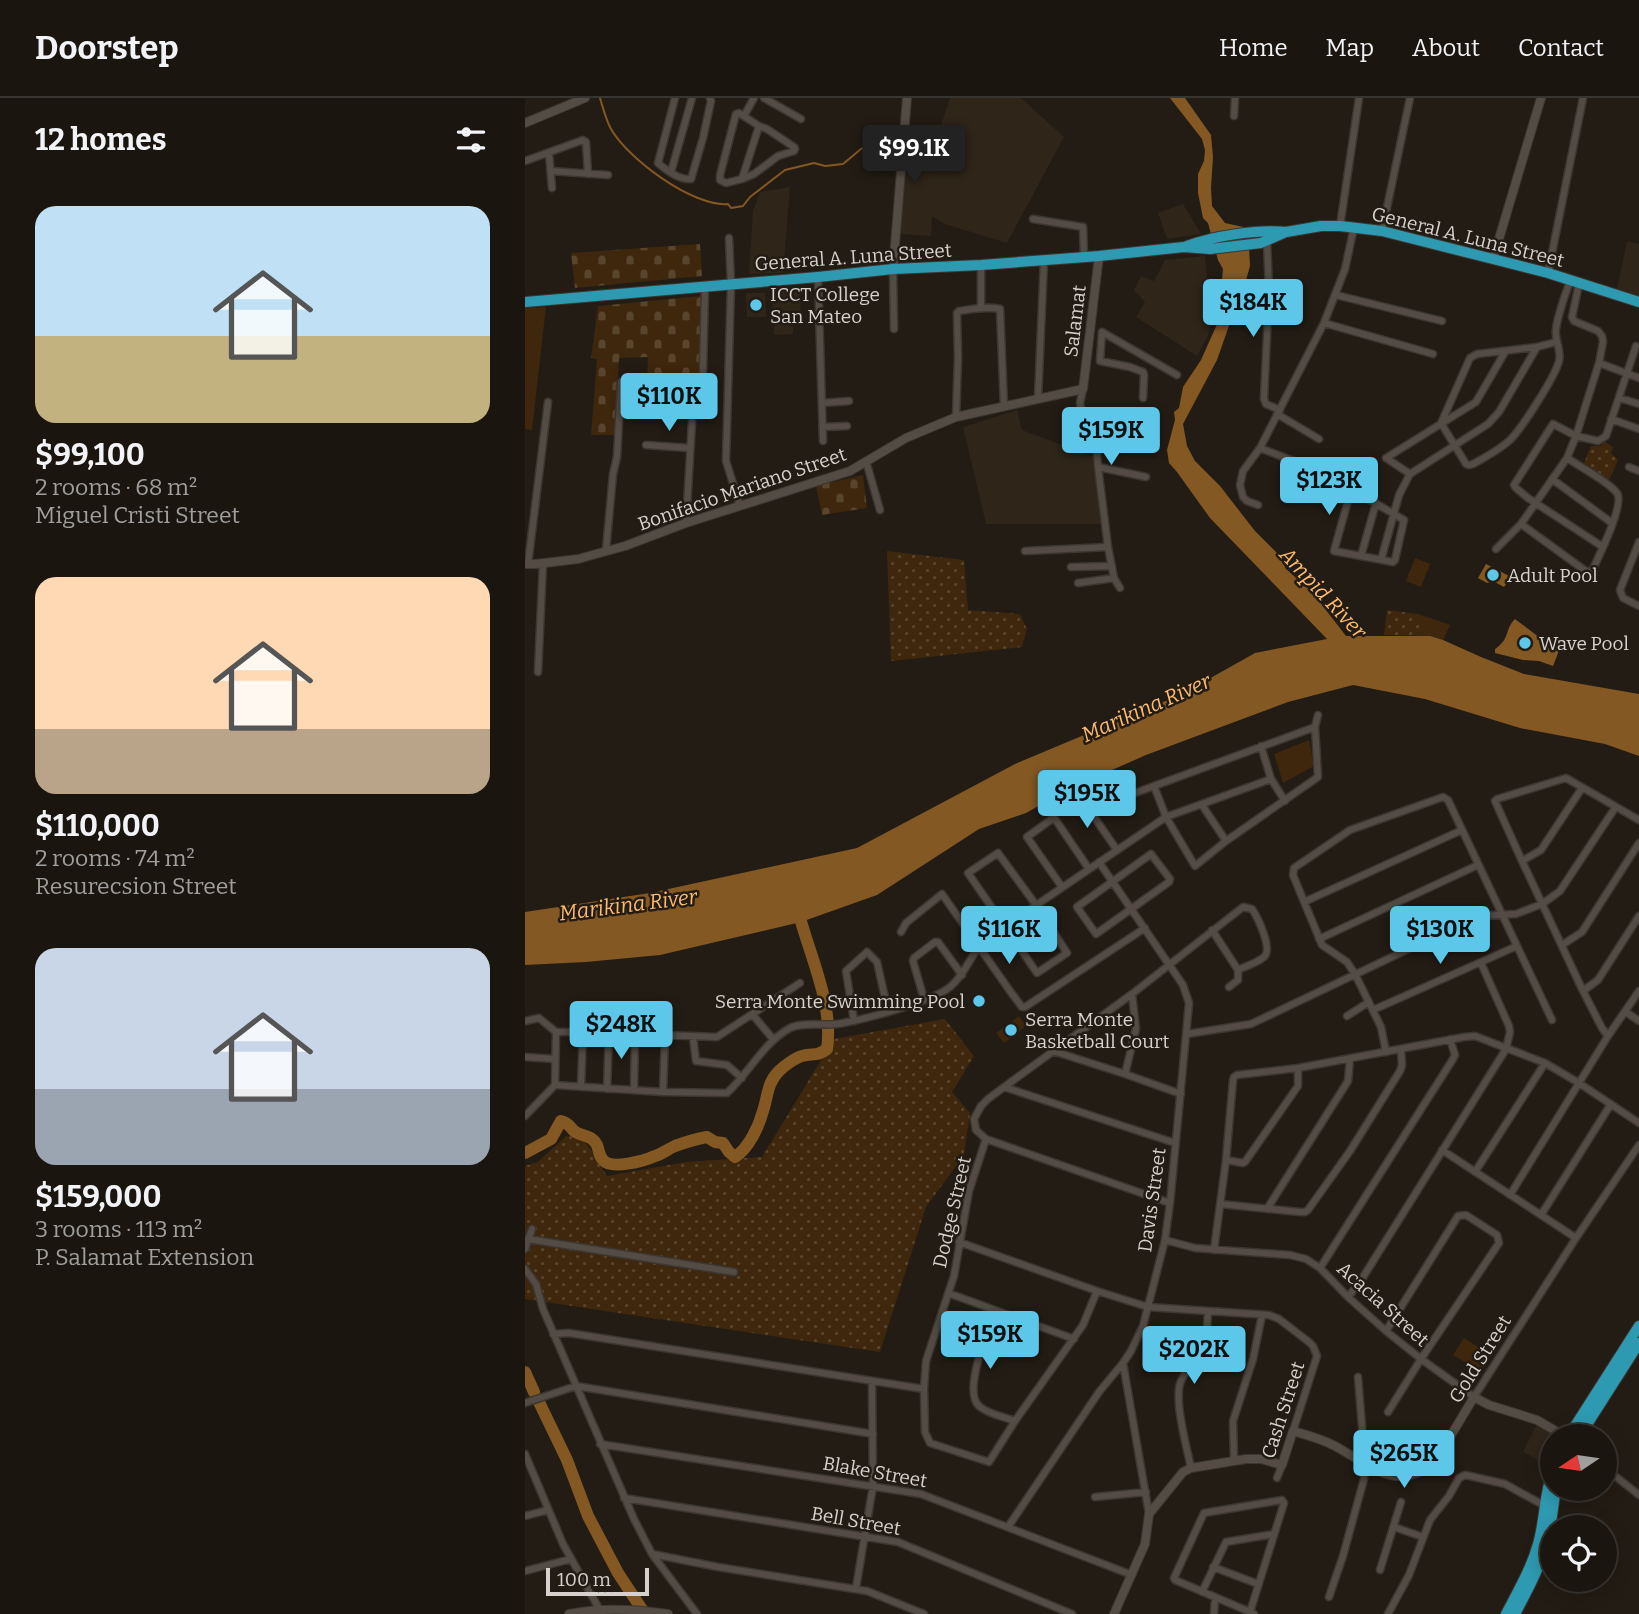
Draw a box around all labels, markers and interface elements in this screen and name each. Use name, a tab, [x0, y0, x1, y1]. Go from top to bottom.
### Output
text: Doorstep	[35, 28, 179, 68]
text: Home	[1219, 34, 1288, 62]
text: Map	[1326, 34, 1374, 62]
text: About	[1412, 34, 1480, 62]
text: Contact	[1518, 34, 1604, 62]
icon: filters	[452, 121, 490, 159]
text: 12 homes	[35, 122, 166, 158]
pin: $99.1K	[857, 126, 971, 185]
text: $99.1K	[878, 134, 950, 162]
street label: General A. Luna Street	[1369, 202, 1567, 272]
street label: General A. Luna Street	[754, 239, 952, 275]
icon: home	[200, 252, 326, 378]
pin: $184K	[1204, 280, 1302, 339]
place label: ICCT College San Mateo	[770, 283, 880, 328]
street label: Salamat	[1059, 284, 1091, 358]
text: $184K	[1219, 288, 1287, 316]
marker: ICCT College San Mateo	[748, 297, 764, 313]
pin: $110K	[620, 374, 718, 433]
text: $110K	[637, 382, 701, 410]
pin: $159K	[1062, 408, 1160, 467]
text: $159K	[1078, 416, 1144, 444]
text: $99,100	[35, 437, 145, 473]
street label: Bonifacio Mariano Street	[635, 442, 849, 535]
pin: $123K	[1280, 458, 1378, 517]
text: $123K	[1296, 466, 1362, 494]
text: 2 rooms · 68 m²	[35, 473, 197, 501]
text: Miguel Cristi Street	[35, 501, 240, 529]
water label: Ampid River	[1273, 541, 1373, 645]
place label: Adult Pool	[1507, 564, 1598, 587]
marker: Adult Pool	[1485, 567, 1501, 583]
icon: home	[200, 623, 326, 749]
place label: Wave Pool	[1539, 632, 1629, 655]
marker: Wave Pool	[1517, 635, 1533, 651]
water label: Marikina River	[1077, 667, 1216, 748]
pin: $195K	[1038, 770, 1136, 830]
text: $195K	[1054, 779, 1120, 807]
text: $110,000	[35, 808, 160, 844]
text: 2 rooms · 74 m²	[35, 844, 195, 872]
text: Resurecsion Street	[35, 872, 237, 900]
water label: Marikina River	[558, 883, 700, 926]
pin: $116K	[960, 906, 1058, 966]
pin: $130K	[1391, 906, 1489, 966]
text: $116K	[977, 915, 1041, 943]
text: $130K	[1406, 915, 1474, 943]
place label: Serra Monte Swimming Pool	[715, 990, 965, 1013]
marker: Serra Monte Swimming Pool	[971, 993, 987, 1009]
icon: home	[200, 994, 326, 1120]
pin: $248K	[572, 1002, 670, 1061]
place label: Serra Monte Basketball Court	[1025, 1008, 1169, 1053]
text: $248K	[586, 1010, 656, 1038]
marker: Serra Monte Basketball Court	[1003, 1022, 1019, 1038]
street label: Davis Street	[1133, 1146, 1171, 1254]
street label: Dodge Street	[928, 1154, 976, 1270]
text: $159,000	[35, 1179, 161, 1215]
text: 3 rooms · 113 m²	[35, 1215, 202, 1243]
text: P. Salamat Extension	[35, 1243, 254, 1271]
street label: Acacia Street	[1332, 1257, 1434, 1351]
street label: Gold Street	[1444, 1311, 1516, 1407]
pin: $159K	[941, 1312, 1039, 1371]
text: $159K	[957, 1320, 1023, 1348]
pin: $202K	[1145, 1326, 1243, 1386]
text: $202K	[1159, 1335, 1229, 1363]
street label: Cash Street	[1257, 1358, 1310, 1461]
north arrow	[1540, 1424, 1617, 1502]
map controls	[1540, 1424, 1617, 1592]
pin: $265K	[1355, 1430, 1453, 1490]
text: $265K	[1369, 1439, 1439, 1467]
street label: Blake Street	[821, 1452, 929, 1493]
street label: Bell Street	[809, 1502, 903, 1540]
button: locate	[1540, 1515, 1617, 1592]
scale bar	[546, 1565, 649, 1597]
text: 100 m	[557, 1568, 611, 1591]

